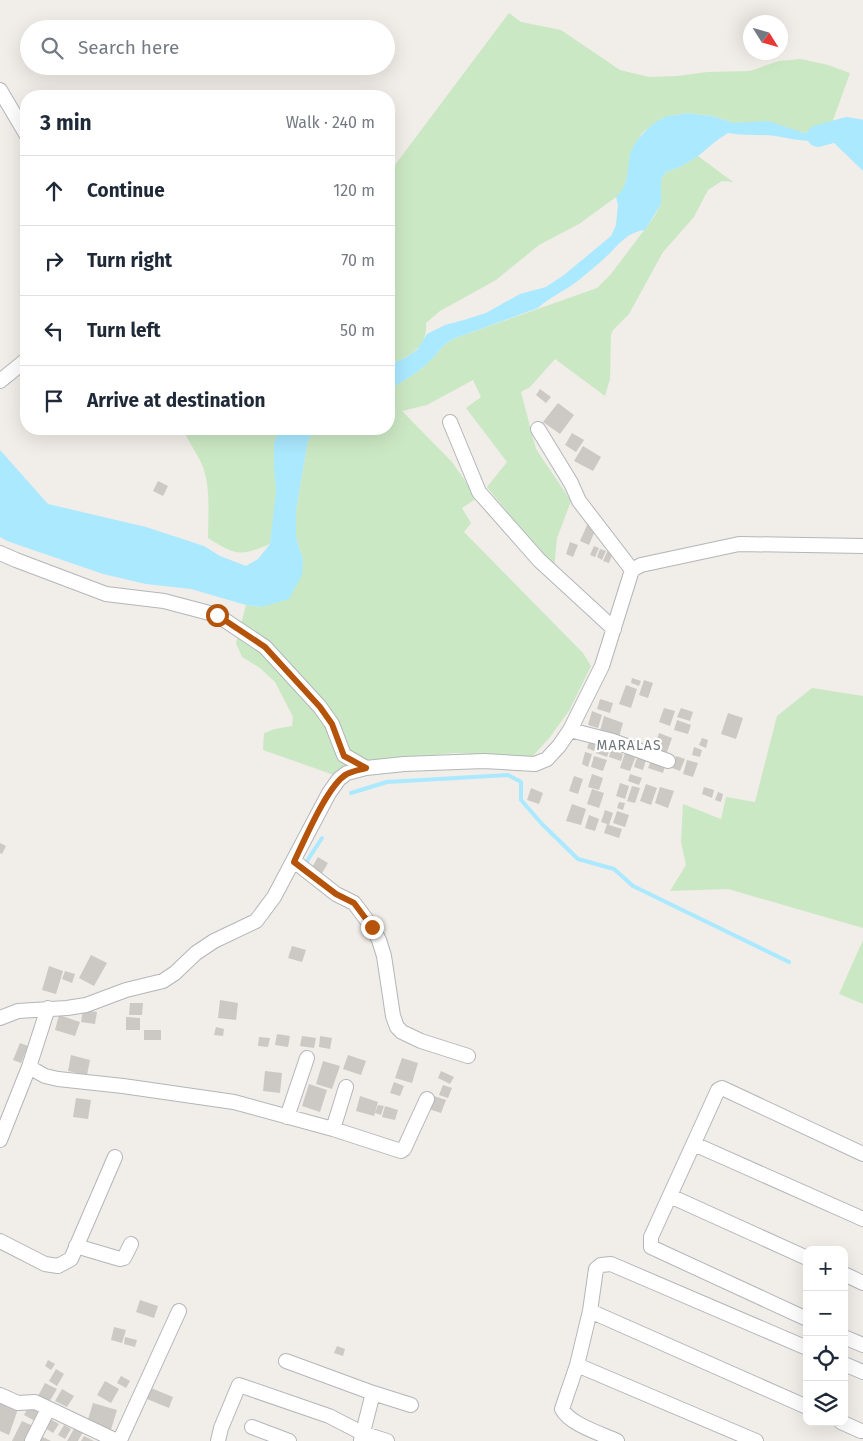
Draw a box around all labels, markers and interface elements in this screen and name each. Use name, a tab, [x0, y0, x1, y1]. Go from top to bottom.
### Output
north arrow	[743, 15, 788, 60]
search box	[20, 20, 395, 75]
icon: search	[38, 34, 66, 62]
text: Search here	[78, 36, 179, 59]
text: 3 min	[40, 110, 92, 136]
text: Walk · 240 m	[286, 113, 375, 132]
icon: ahead	[40, 177, 68, 205]
text: Continue	[87, 179, 165, 202]
text: 120 m	[333, 181, 375, 200]
icon: right	[40, 247, 68, 275]
text: Turn right	[87, 249, 172, 272]
text: 70 m	[341, 251, 375, 270]
icon: left	[40, 317, 68, 345]
text: Turn left	[87, 319, 161, 342]
text: 50 m	[340, 321, 375, 340]
icon: arrive	[40, 387, 68, 415]
text: Arrive at destination	[87, 389, 266, 412]
route start	[206, 604, 229, 627]
district label: MARALAS	[596, 737, 662, 754]
route end	[361, 916, 384, 939]
map controls	[803, 1246, 848, 1426]
button: +	[803, 1246, 848, 1291]
button: −	[803, 1291, 848, 1336]
button: locate	[803, 1336, 848, 1381]
button: layers	[803, 1381, 848, 1426]

